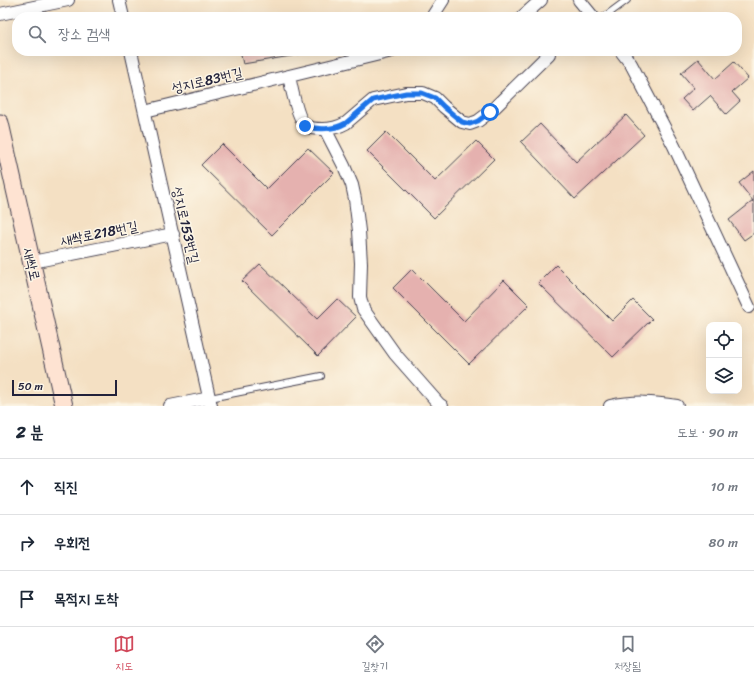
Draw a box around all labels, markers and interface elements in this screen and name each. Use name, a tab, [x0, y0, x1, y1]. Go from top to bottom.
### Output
search box	[12, 12, 742, 56]
text: 장소 검색	[58, 21, 110, 47]
icon: search	[26, 23, 48, 45]
street label: 성지로83번길	[169, 60, 246, 101]
route start	[481, 103, 499, 121]
route end	[296, 117, 314, 135]
street label: 성지로153번길	[164, 184, 207, 267]
street label: 새싹로218번길	[58, 214, 141, 253]
street label: 새싹로	[16, 245, 47, 283]
map controls	[706, 322, 742, 394]
button: locate	[706, 322, 742, 358]
button: layers	[706, 358, 742, 394]
text: 50 m	[18, 377, 43, 396]
scale bar	[12, 378, 117, 397]
text: 2 분	[16, 417, 44, 447]
text: 도보 · 90 m	[677, 421, 738, 444]
text: 직진	[54, 474, 78, 500]
text: 10 m	[711, 475, 738, 498]
icon: ahead	[16, 476, 38, 498]
text: 우회전	[54, 530, 90, 556]
text: 80 m	[709, 531, 738, 554]
icon: right	[16, 532, 38, 554]
text: 목적지 도착	[54, 586, 118, 612]
icon: arrive	[16, 588, 38, 610]
tab: 지도	[113, 633, 135, 676]
tab: 길찾기	[361, 633, 388, 676]
tab: 저장됨	[614, 633, 641, 676]

